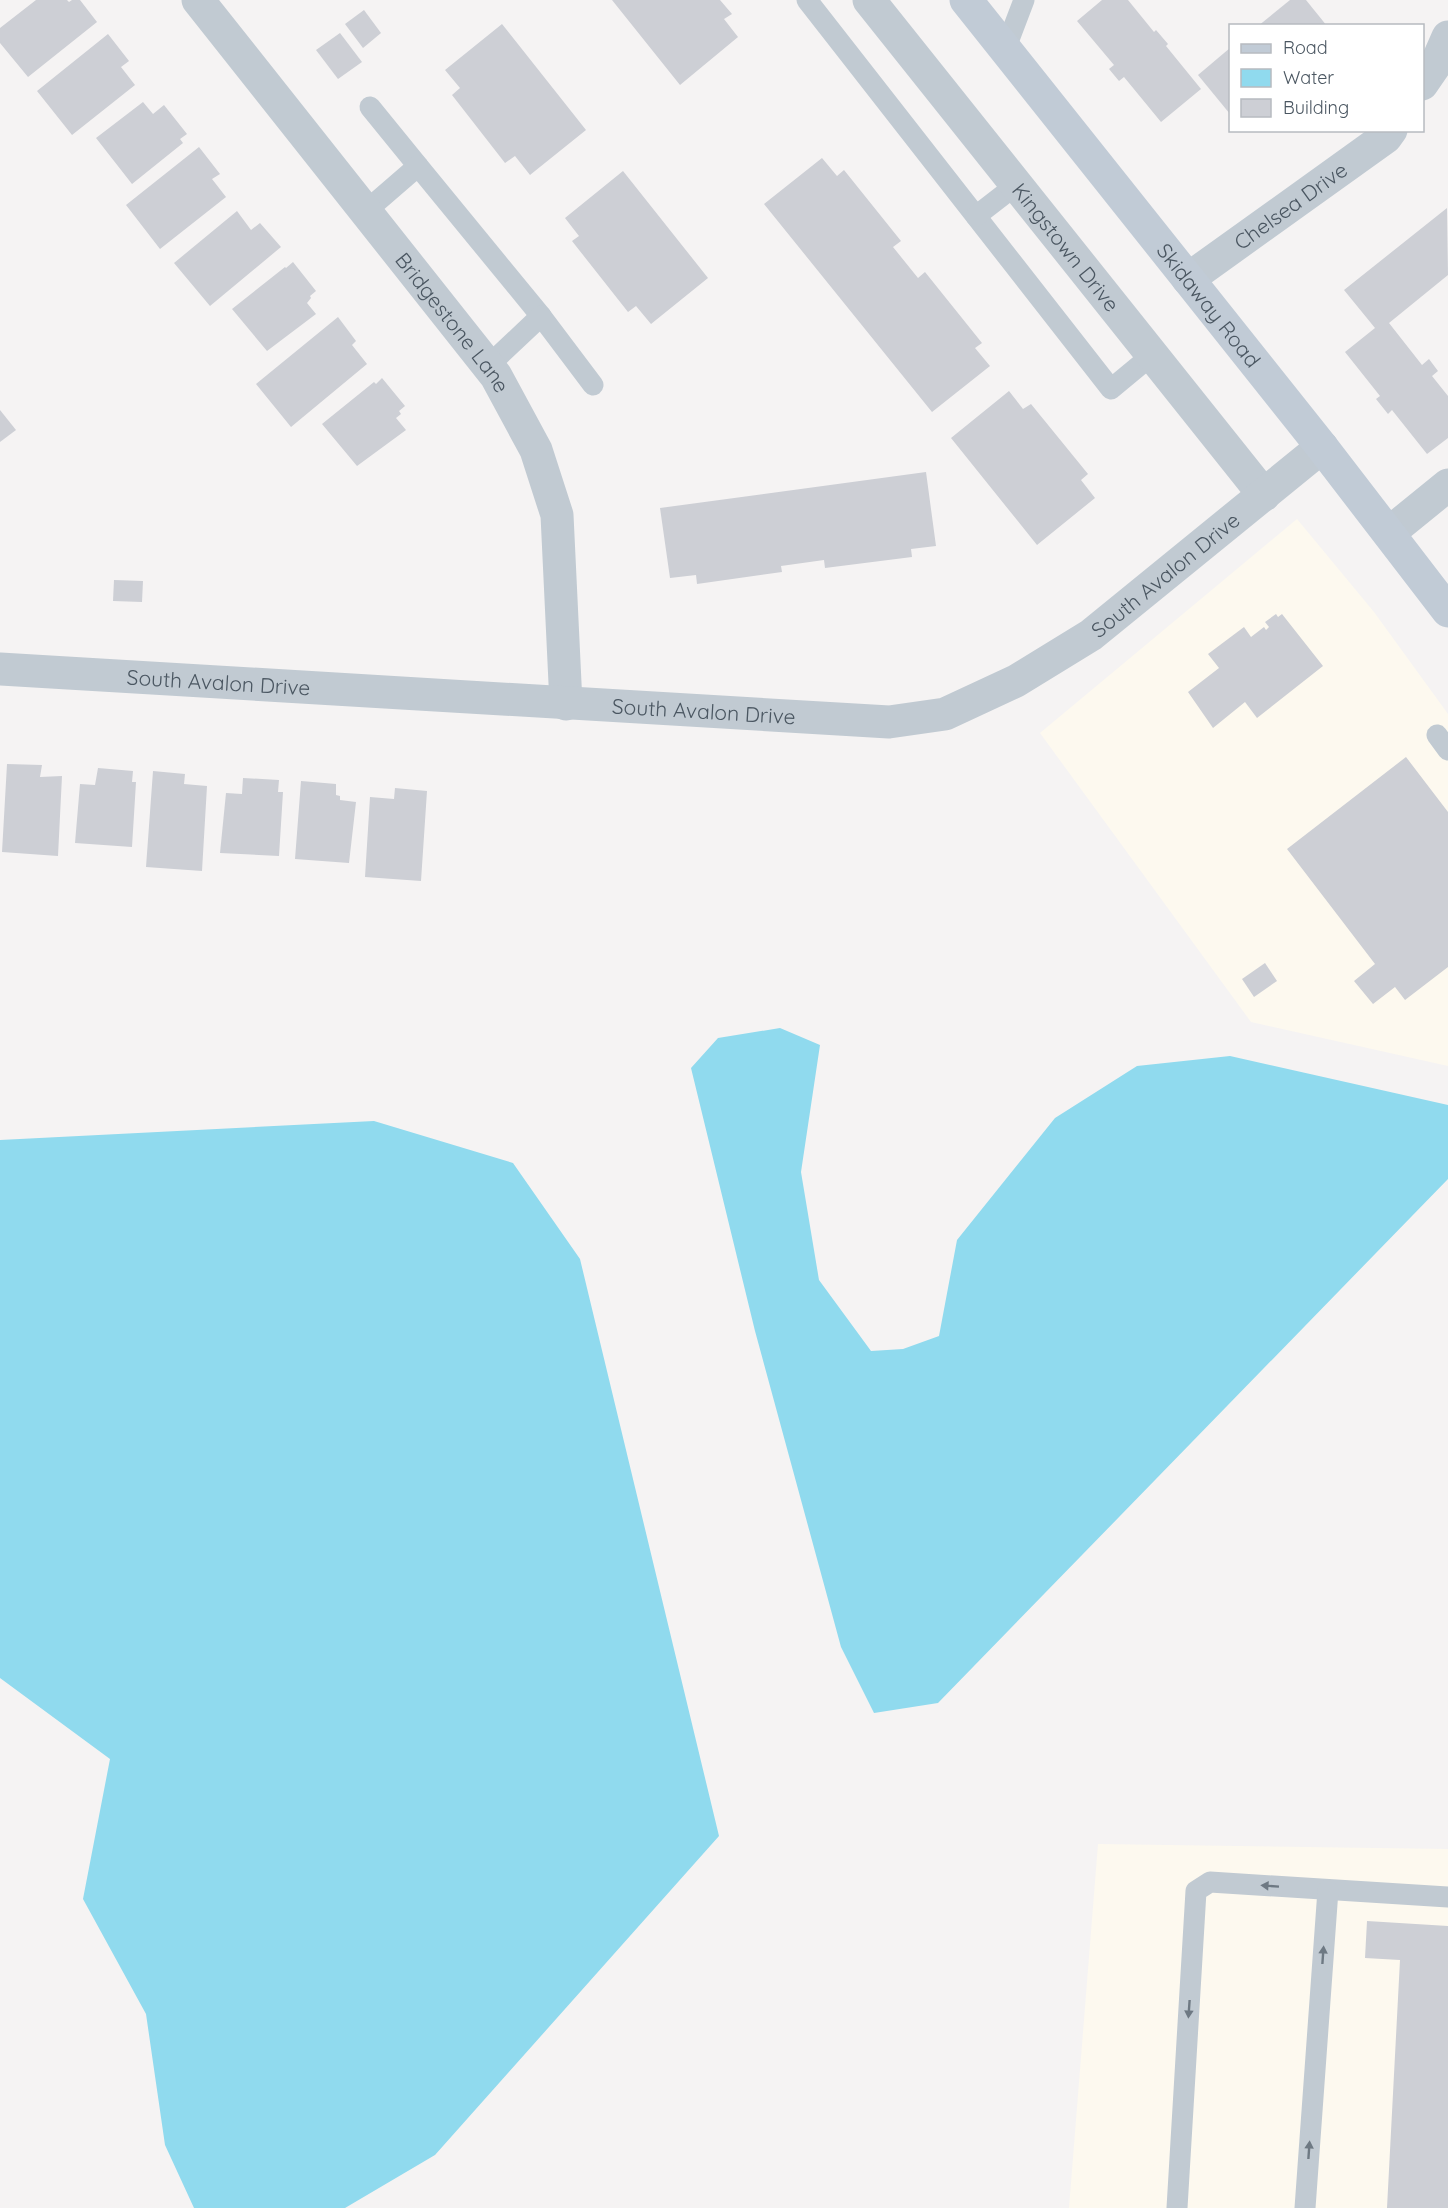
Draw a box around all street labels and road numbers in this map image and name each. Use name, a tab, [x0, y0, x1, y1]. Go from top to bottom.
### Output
street label: Chelsea Drive	[1229, 156, 1352, 255]
street label: Kingstown Drive	[1007, 177, 1125, 317]
street label: Skidaway Road	[1152, 238, 1266, 372]
street label: Bridgestone Lane	[390, 247, 515, 397]
street label: South Avalon Drive	[1086, 507, 1245, 643]
street label: South Avalon Drive	[126, 664, 311, 700]
street label: South Avalon Drive	[611, 693, 796, 729]

